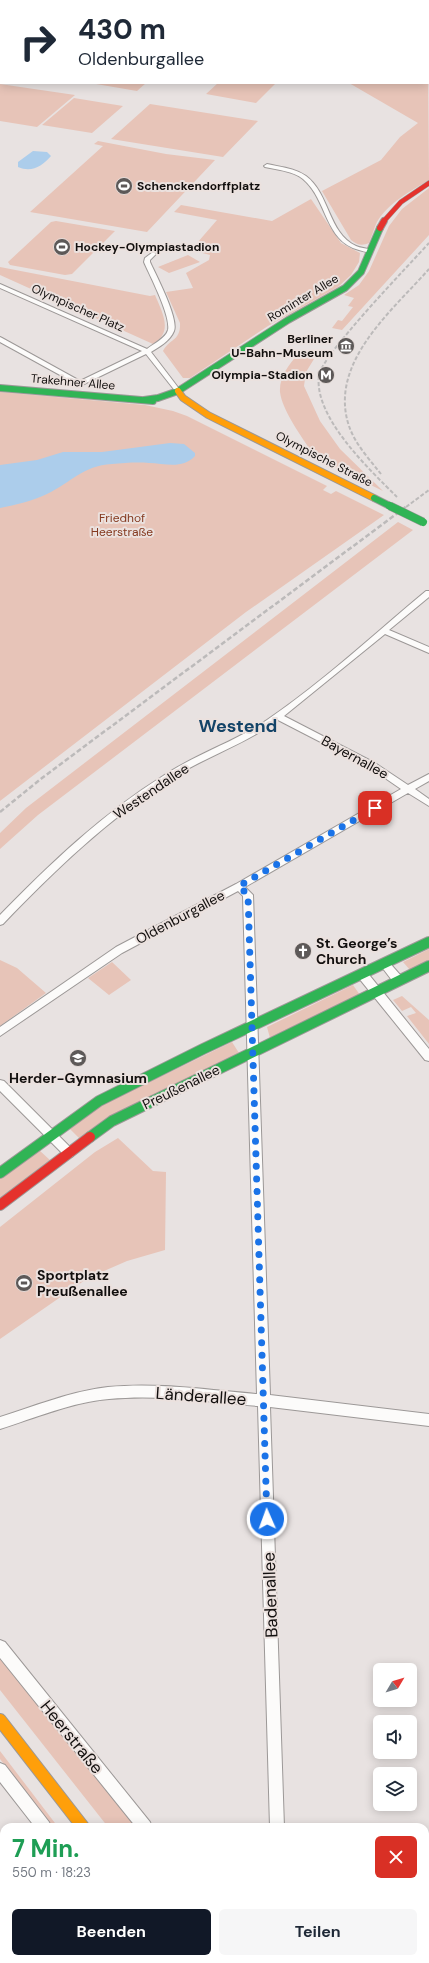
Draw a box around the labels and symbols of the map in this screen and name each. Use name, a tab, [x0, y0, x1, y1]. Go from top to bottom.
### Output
sports icon: Schenckendorffplatz	[114, 176, 134, 196]
place label: Schenckendorffplatz	[137, 178, 260, 194]
sports icon: Hockey-Olympiastadion	[52, 237, 72, 257]
place label: Hockey-Olympiastadion	[75, 239, 219, 255]
street label: Rominter Allee	[264, 270, 342, 326]
street label: Olympischer Platz	[29, 280, 127, 336]
place label: Berliner U-Bahn-Museum	[231, 331, 333, 361]
museum icon: Berliner U-Bahn-Museum	[336, 336, 356, 356]
metro station icon: Olympia-Stadion	[316, 365, 336, 385]
place label: Olympia-Stadion	[211, 367, 313, 383]
street label: Trakehner Allee	[30, 370, 116, 394]
street label: Olympische Straße	[273, 428, 375, 490]
park label: Friedhof Heerstraße	[91, 510, 153, 540]
district label: Westend	[199, 714, 277, 738]
street label: Bayernallee	[318, 731, 392, 783]
street label: Westendallee	[110, 759, 192, 823]
pin	[358, 791, 392, 825]
street label: Oldenburgallee	[132, 886, 228, 948]
place label: St. George’s Church	[316, 934, 398, 968]
church icon: St. George’s Church	[293, 941, 313, 961]
school or university icon: Herder-Gymnasium	[68, 1048, 88, 1068]
street label: Preußenallee	[139, 1061, 223, 1113]
place label: Herder-Gymnasium	[9, 1069, 147, 1087]
place label: Sportplatz Preußenallee	[37, 1266, 128, 1300]
sports icon: Sportplatz Preußenallee	[14, 1273, 34, 1293]
street label: Länderallee	[155, 1382, 247, 1410]
position arrow	[246, 1498, 288, 1540]
street label: Badenallee	[258, 1552, 282, 1638]
north arrow	[373, 1663, 417, 1707]
street label: Heerstraße	[36, 1696, 108, 1778]

